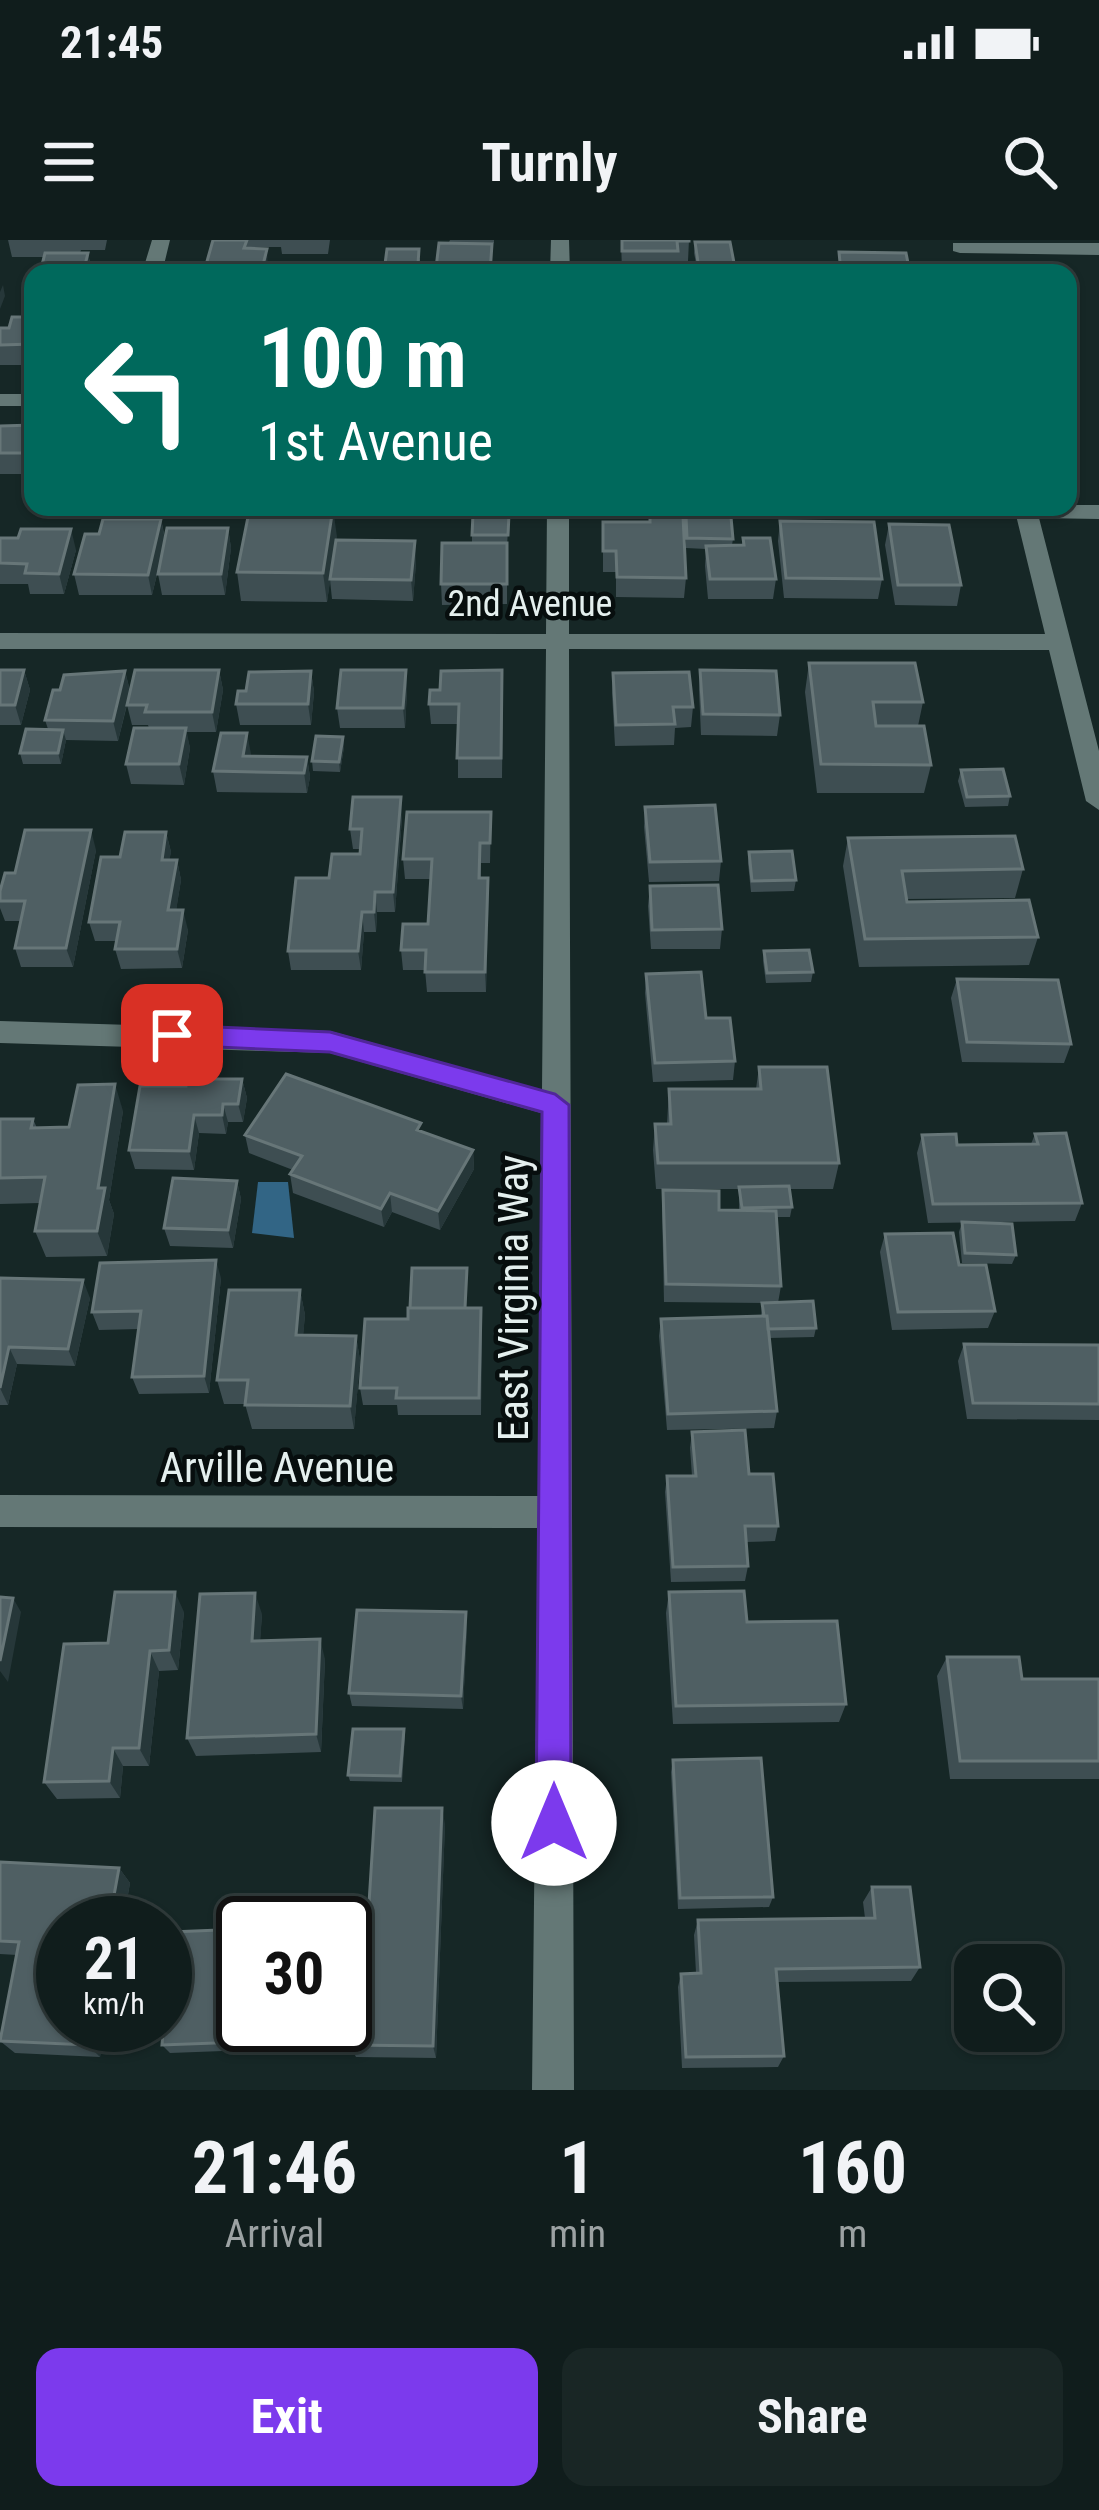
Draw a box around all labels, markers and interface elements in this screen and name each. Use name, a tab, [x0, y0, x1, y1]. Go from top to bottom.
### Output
text: 21:45	[60, 16, 163, 69]
icon: menu	[36, 129, 102, 195]
icon: search	[997, 129, 1063, 195]
text: Turnly	[481, 131, 618, 194]
text: 100 m	[258, 309, 467, 408]
icon: left	[60, 312, 216, 468]
text: 1st Avenue	[258, 410, 493, 473]
street label: 2nd Avenue	[448, 583, 612, 625]
pin	[121, 984, 223, 1086]
icon: arrive	[139, 1002, 205, 1068]
street label: East Virginia Way	[489, 1155, 538, 1441]
street label: Arville Avenue	[160, 1443, 394, 1492]
position arrow	[491, 1760, 617, 1886]
speed limit sign: 30	[216, 1896, 372, 2052]
text: 21	[84, 1923, 144, 1994]
map controls	[954, 1944, 1062, 2052]
button: search	[954, 1944, 1062, 2052]
text: km/h	[83, 1986, 145, 2021]
text: 21:46	[192, 2126, 357, 2211]
text: 1	[559, 2126, 596, 2211]
text: 160	[798, 2126, 907, 2211]
text: Arrival	[225, 2211, 324, 2257]
text: min	[549, 2211, 606, 2257]
text: m	[838, 2211, 867, 2257]
button: Exit	[36, 2348, 538, 2486]
button: Share	[562, 2348, 1063, 2486]

